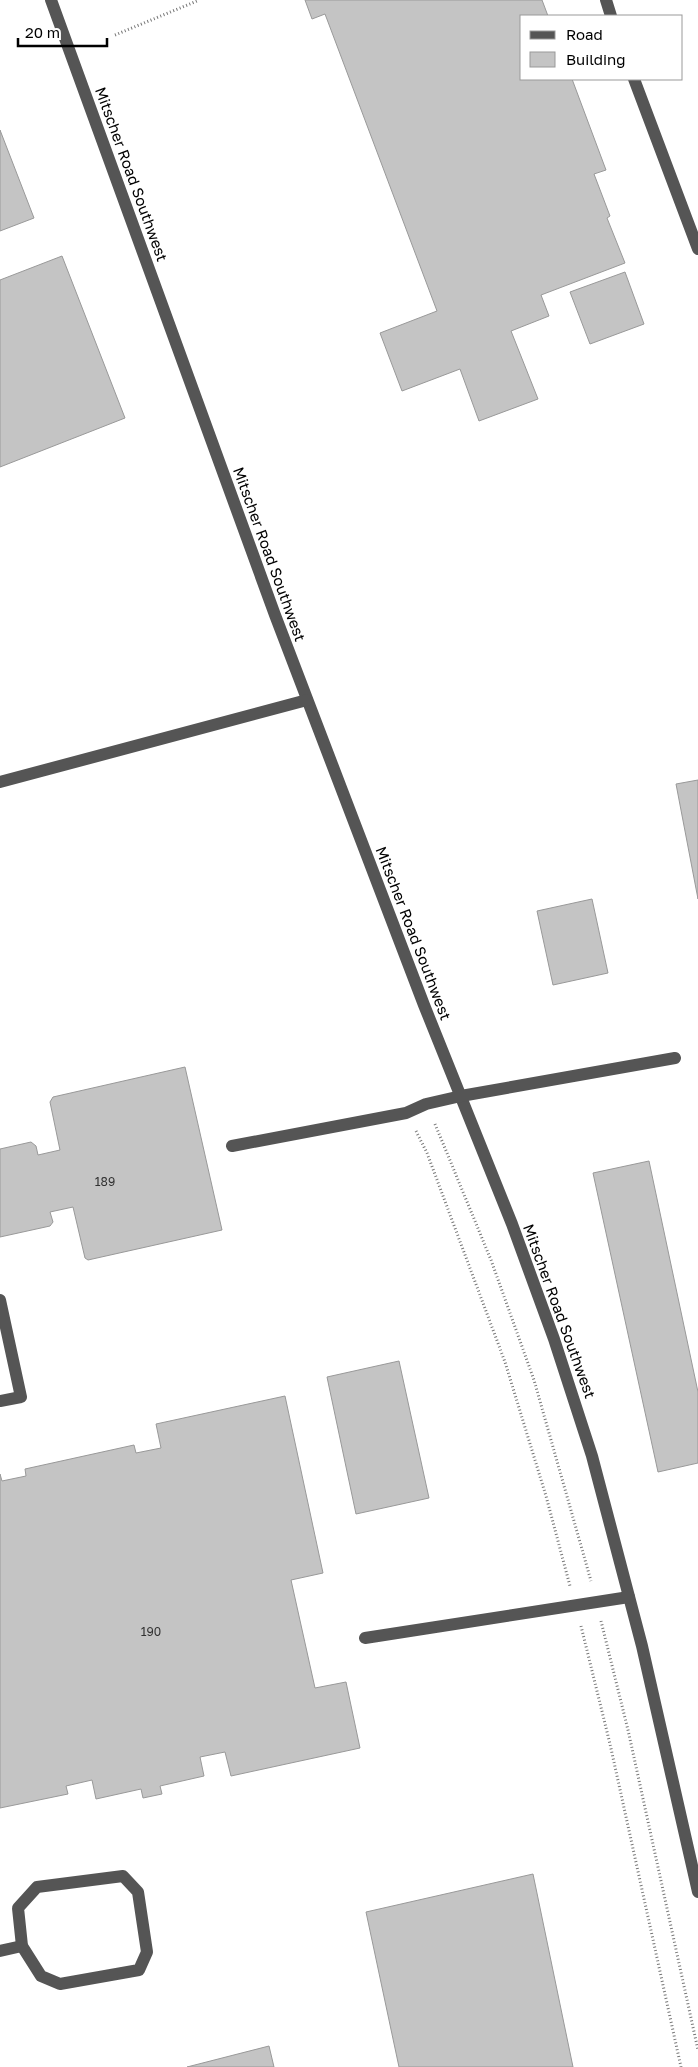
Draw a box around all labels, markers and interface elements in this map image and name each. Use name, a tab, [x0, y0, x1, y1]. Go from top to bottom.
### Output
scale bar	[18, 15, 106, 47]
legend	[520, 15, 683, 80]
text: 20 m	[25, 23, 60, 41]
text: Road	[566, 25, 603, 43]
text: Building	[566, 50, 626, 68]
street label: Mitscher Road Southwest	[92, 84, 172, 264]
street label: Mitscher Road Southwest	[230, 464, 310, 644]
street label: Mitscher Road Southwest	[373, 844, 455, 1022]
house number: 189	[95, 1174, 115, 1189]
street label: Mitscher Road Southwest	[520, 1221, 600, 1401]
house number: 190	[141, 1624, 161, 1639]

